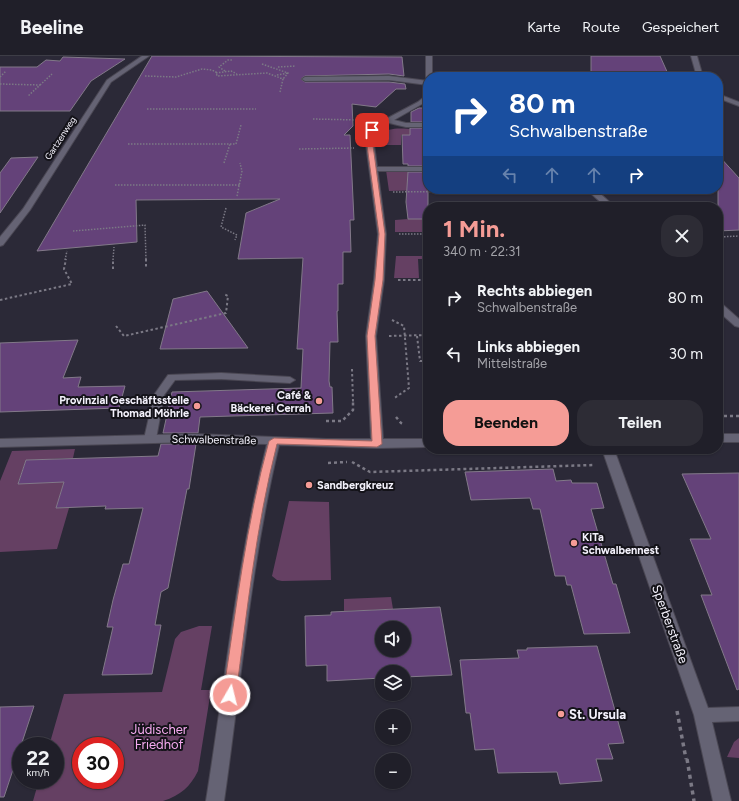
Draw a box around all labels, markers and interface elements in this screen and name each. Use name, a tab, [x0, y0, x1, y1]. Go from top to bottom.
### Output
text: Beeline	[20, 16, 84, 39]
text: Karte	[527, 19, 560, 36]
text: Route	[582, 19, 620, 36]
text: Gespeichert	[642, 19, 719, 36]
text: 80 m	[509, 86, 575, 120]
icon: right	[443, 88, 495, 140]
pin	[355, 113, 389, 147]
street label: Gartzenweg	[42, 114, 78, 162]
icon: arrive	[361, 119, 383, 141]
text: Schwalbenstraße	[509, 120, 648, 142]
icon: left	[499, 164, 521, 186]
icon: ahead	[541, 164, 563, 186]
icon: ahead	[583, 164, 605, 186]
icon: right	[625, 164, 647, 186]
text: 1 Min.	[443, 214, 505, 243]
button: close	[661, 215, 703, 257]
text: 340 m · 22:31	[443, 244, 521, 259]
text: Rechts abbiegen	[477, 282, 592, 300]
icon: right	[443, 287, 465, 309]
text: 80 m	[668, 289, 703, 307]
text: Schwalbenstraße	[477, 300, 577, 315]
text: Links abbiegen	[477, 338, 580, 356]
icon: left	[443, 343, 465, 365]
text: 30 m	[669, 345, 703, 363]
text: Mittelstraße	[477, 356, 547, 371]
place label: Café & Bäckerei Cerrah	[230, 389, 312, 415]
place label: Provinzial Geschäftsstelle Thomad Möhrle	[59, 394, 189, 420]
marker: Café & Bäckerei Cerrah	[314, 396, 324, 406]
button: Beenden	[443, 400, 569, 446]
button: Teilen	[577, 400, 703, 446]
marker: Provinzial Geschäftsstelle Thomad Möhrle	[192, 401, 202, 411]
street label: Schwalbenstraße	[172, 433, 256, 447]
place label: Sandbergkreuz	[317, 479, 393, 492]
marker: Sandbergkreuz	[304, 480, 314, 490]
place label: KiTa Schwalbennest	[582, 531, 660, 557]
marker: KiTa Schwalbennest	[569, 538, 579, 548]
street label: Sperberstraße	[649, 583, 691, 665]
map controls	[375, 621, 411, 789]
button: sound	[375, 621, 411, 657]
button: layers	[375, 665, 411, 701]
position arrow	[209, 674, 251, 716]
place label: St. Ursula	[569, 707, 626, 722]
button: +	[375, 709, 411, 745]
marker: St. Ursula	[556, 709, 566, 719]
park label: Jüdischer Friedhof	[131, 722, 188, 752]
speed limit sign: 30	[72, 737, 124, 789]
text: 22	[26, 746, 50, 770]
button: −	[375, 753, 411, 789]
text: km/h	[27, 766, 49, 779]

